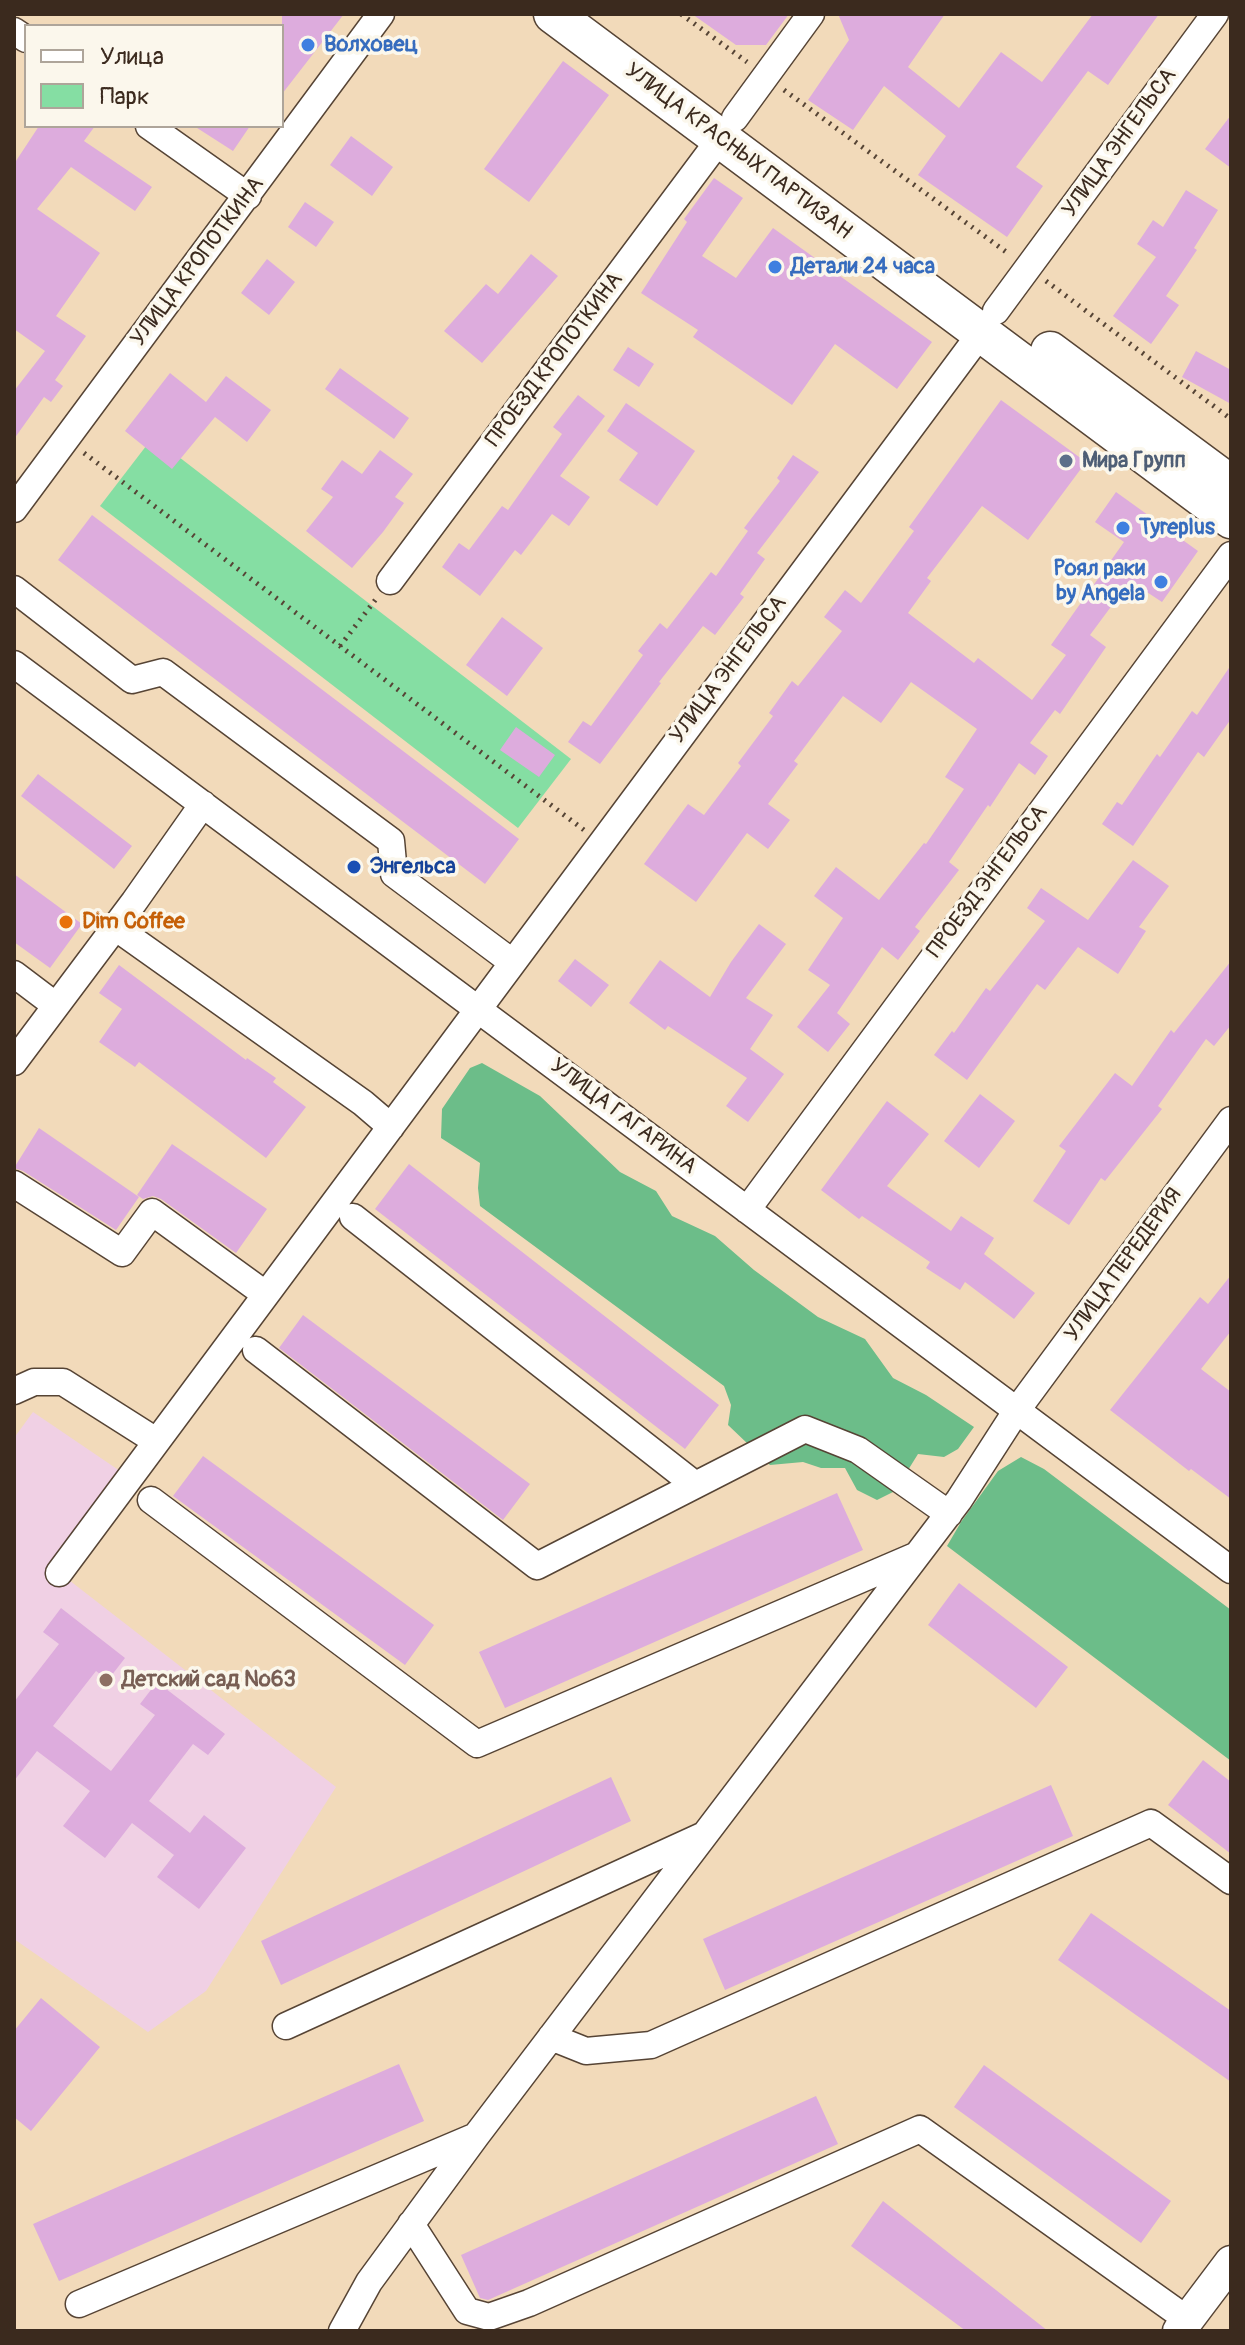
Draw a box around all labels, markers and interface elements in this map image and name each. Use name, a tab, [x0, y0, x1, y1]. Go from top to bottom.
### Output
legend	[24, 24, 284, 128]
place label: Волховец	[324, 32, 418, 58]
marker: Волховец	[299, 36, 317, 54]
text: Улица	[100, 42, 164, 71]
street label: УЛИЦА КРАСНЫХ ПАРТИЗАН	[619, 58, 857, 246]
street label: УЛИЦА ЭНГЕЛЬСА	[1057, 63, 1183, 223]
text: Парк	[100, 82, 149, 111]
street label: УЛИЦА КРОПОТКИНА	[126, 172, 270, 352]
place label: Детали 24 часа	[791, 254, 935, 280]
marker: Детали 24 часа	[766, 258, 784, 276]
street label: ПРОЕЗД КРОПОТКИНА	[481, 268, 629, 452]
place label: Мира Групп	[1082, 448, 1186, 474]
marker: Мира Групп	[1057, 452, 1075, 470]
place label: Tyreplus	[1139, 515, 1215, 541]
marker: Tyreplus	[1114, 519, 1132, 537]
place label: Роял раки by Angela	[1054, 556, 1145, 608]
marker: Роял раки by Angela	[1152, 573, 1170, 591]
street label: УЛИЦА ЭНГЕЛЬСА	[665, 591, 793, 749]
street label: ПРОЕЗД ЭНГЕЛЬСА	[922, 801, 1054, 963]
place label: Энгельса	[370, 854, 456, 880]
marker: Энгельса	[345, 858, 363, 876]
place label: Dim Coffee	[82, 909, 185, 935]
marker: Dim Coffee	[57, 913, 75, 931]
street label: УЛИЦА ГАГАРИНА	[545, 1053, 701, 1181]
street label: УЛИЦА ПЕРЕДЕРИЯ	[1060, 1183, 1188, 1347]
place label: Детский сад №63	[122, 1667, 296, 1693]
marker: Детский сад №63	[97, 1671, 115, 1689]

